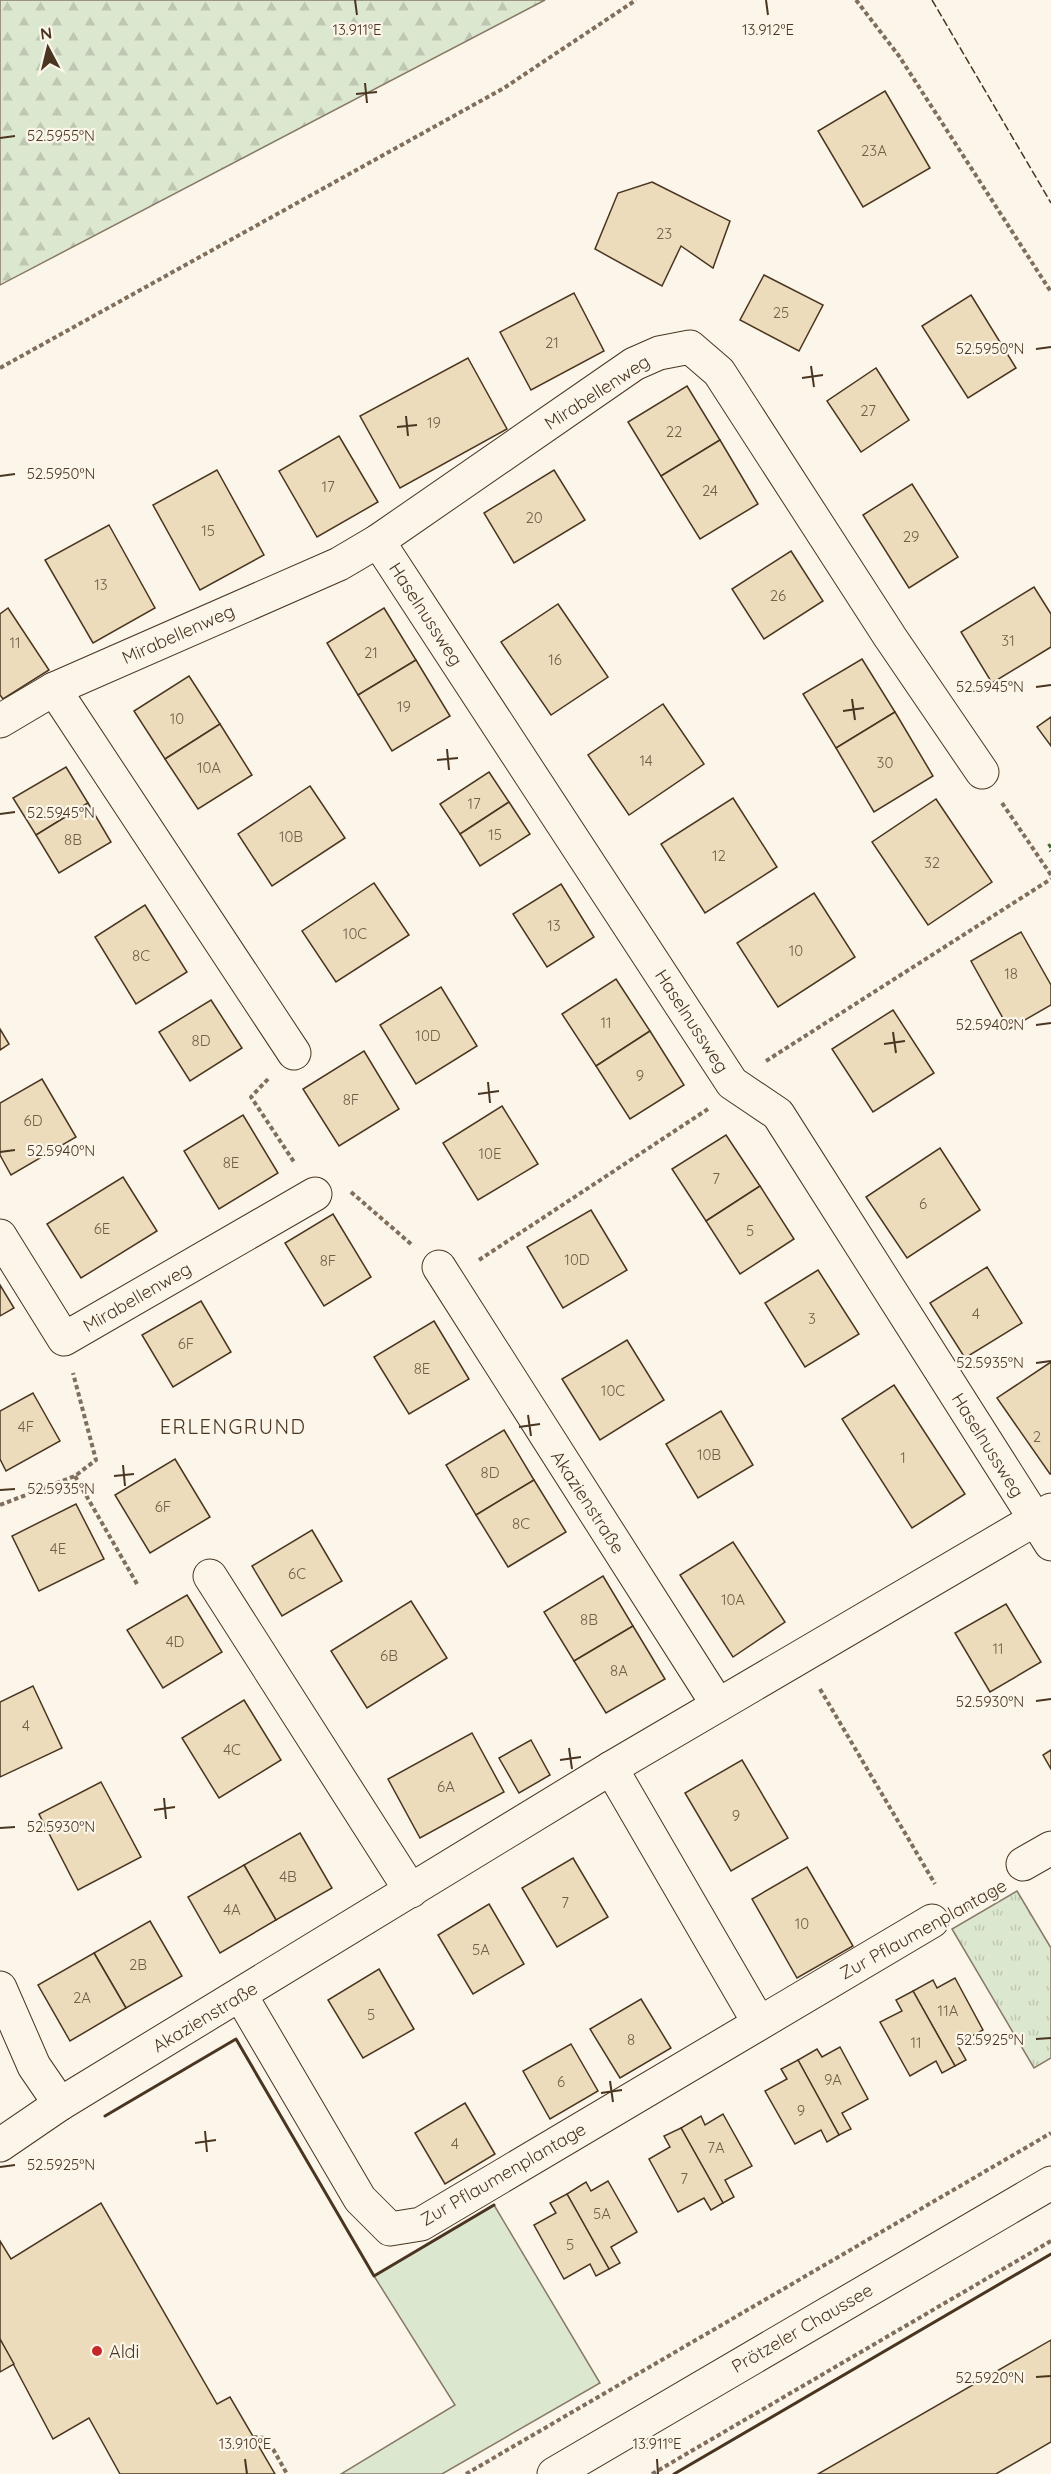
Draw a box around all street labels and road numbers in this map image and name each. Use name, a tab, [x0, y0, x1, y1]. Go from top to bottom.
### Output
street label: Mirabellenweg	[540, 349, 654, 435]
street label: Haselnussweg	[384, 558, 468, 670]
street label: Mirabellenweg	[118, 599, 238, 669]
street label: Haselnussweg	[650, 965, 734, 1077]
street label: Mirabellenweg	[79, 1257, 195, 1337]
street label: Haselnussweg	[947, 1388, 1029, 1502]
street label: Akazienstraße	[546, 1446, 630, 1558]
street label: Zur Pflaumenplantage	[836, 1874, 1010, 1984]
street label: Akazienstraße	[148, 1977, 262, 2057]
street label: Zur Pflaumenplantage	[416, 2117, 590, 2231]
street label: Prötzeler Chaussee	[727, 2278, 877, 2378]

